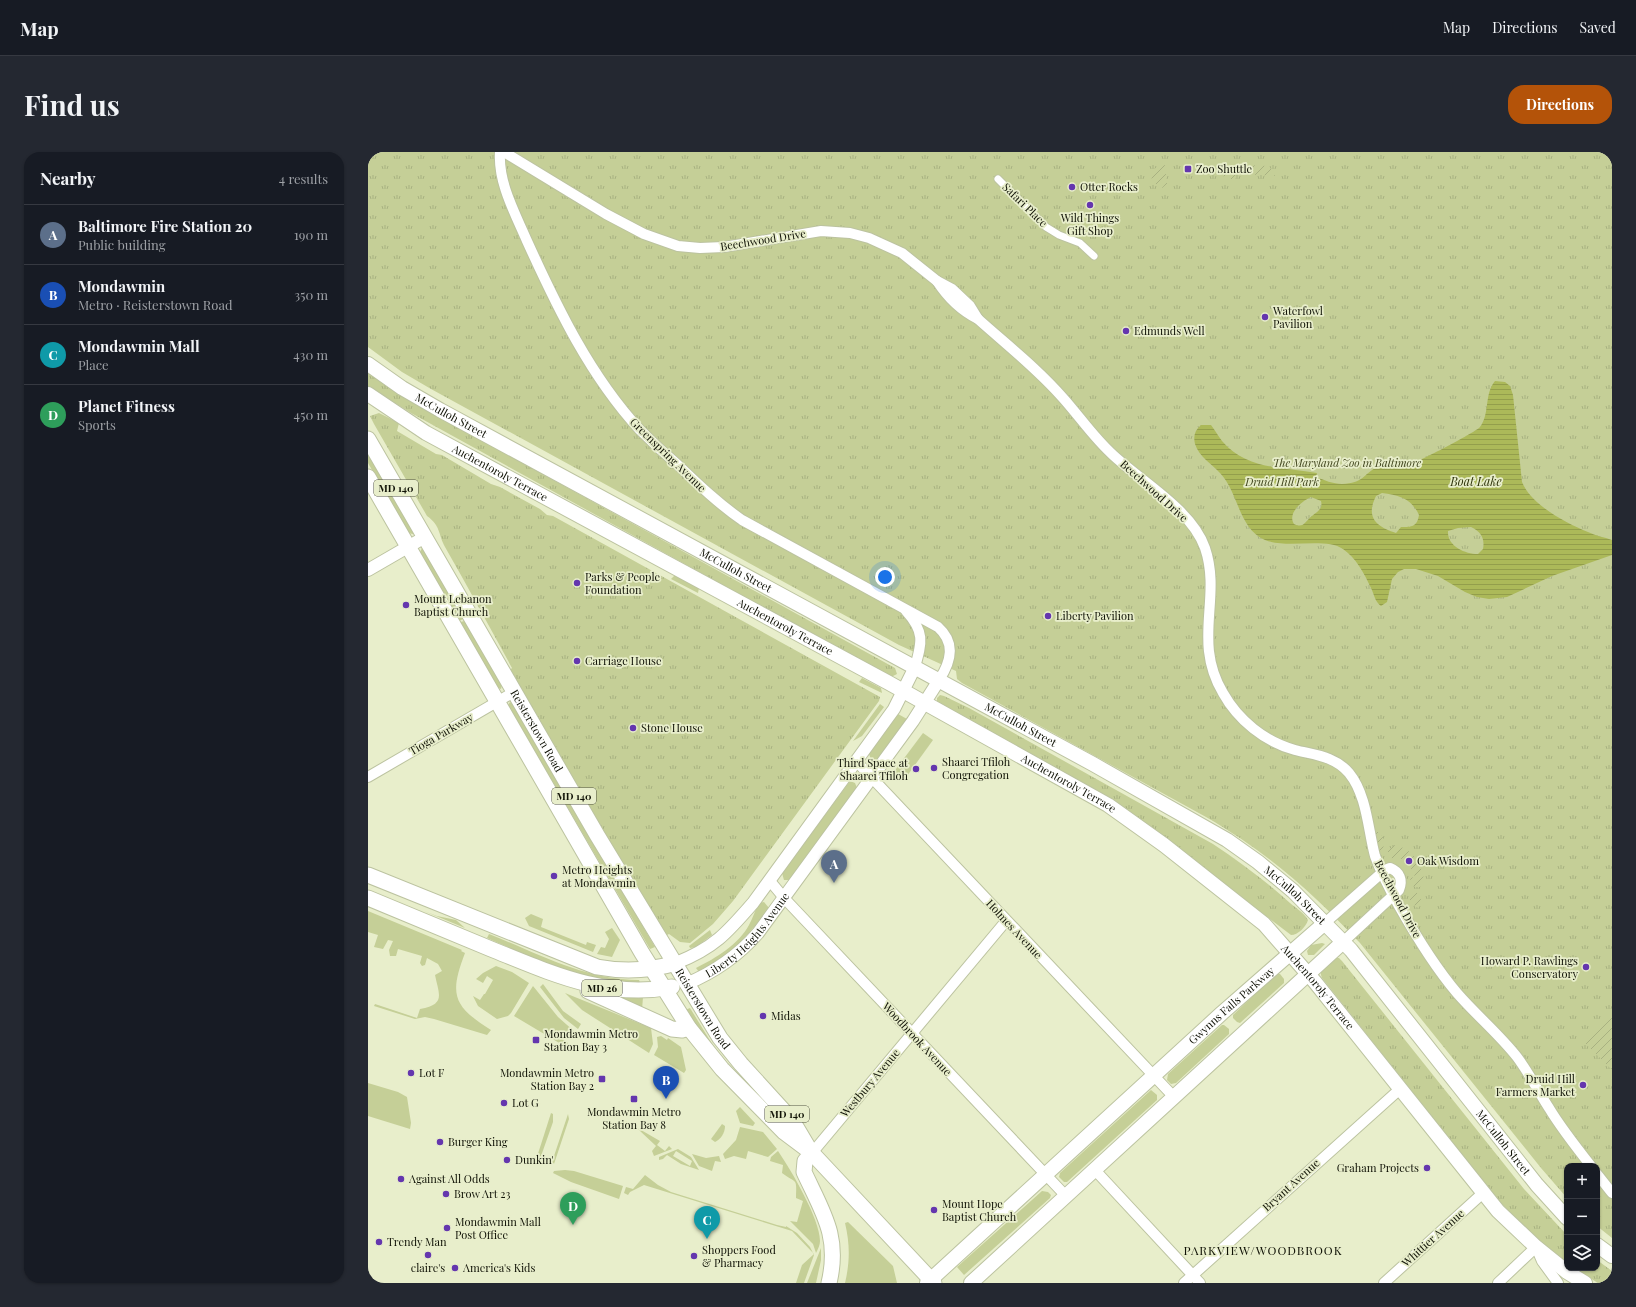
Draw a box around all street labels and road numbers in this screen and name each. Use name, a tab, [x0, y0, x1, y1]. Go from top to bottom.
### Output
street label: Safari Place	[1000, 179, 1051, 230]
street label: Beechwood Drive	[719, 225, 807, 254]
street label: McCulloh Street	[413, 389, 490, 441]
street label: Greenspring Avenue	[627, 414, 710, 495]
street label: Auchentoroly Terrace	[449, 440, 551, 505]
street label: Beechwood Drive	[1117, 456, 1192, 525]
road number: MD 140	[374, 480, 418, 496]
street label: McCulloh Street	[697, 544, 775, 596]
street label: Auchentoroly Terrace	[734, 594, 836, 659]
street label: Reisterstown Road	[507, 687, 567, 775]
street label: McCulloh Street	[982, 699, 1060, 750]
street label: Tioga Parkway	[406, 709, 476, 758]
street label: Auchentoroly Terrace	[1018, 750, 1120, 816]
road number: MD 140	[552, 788, 596, 804]
street label: Beechwood Drive	[1372, 857, 1425, 941]
street label: McCulloh Street	[1261, 862, 1330, 927]
street label: Liberty Heights Avenue	[702, 889, 793, 981]
street label: Holmes Avenue	[983, 896, 1046, 962]
street label: Auchentoroly Terrace	[1278, 940, 1358, 1033]
street label: Gwynns Falls Parkway	[1185, 962, 1277, 1047]
street label: Reisterstown Road	[672, 965, 735, 1053]
road number: MD 26	[582, 980, 622, 996]
street label: Woodbrook Avenue	[879, 998, 956, 1079]
street label: Westbury Avenue	[836, 1045, 903, 1121]
road number: MD 140	[765, 1106, 809, 1122]
street label: McCulloh Street	[1473, 1106, 1534, 1178]
street label: Bryant Avenue	[1259, 1155, 1323, 1214]
street label: Whittier Avenue	[1398, 1205, 1467, 1270]

